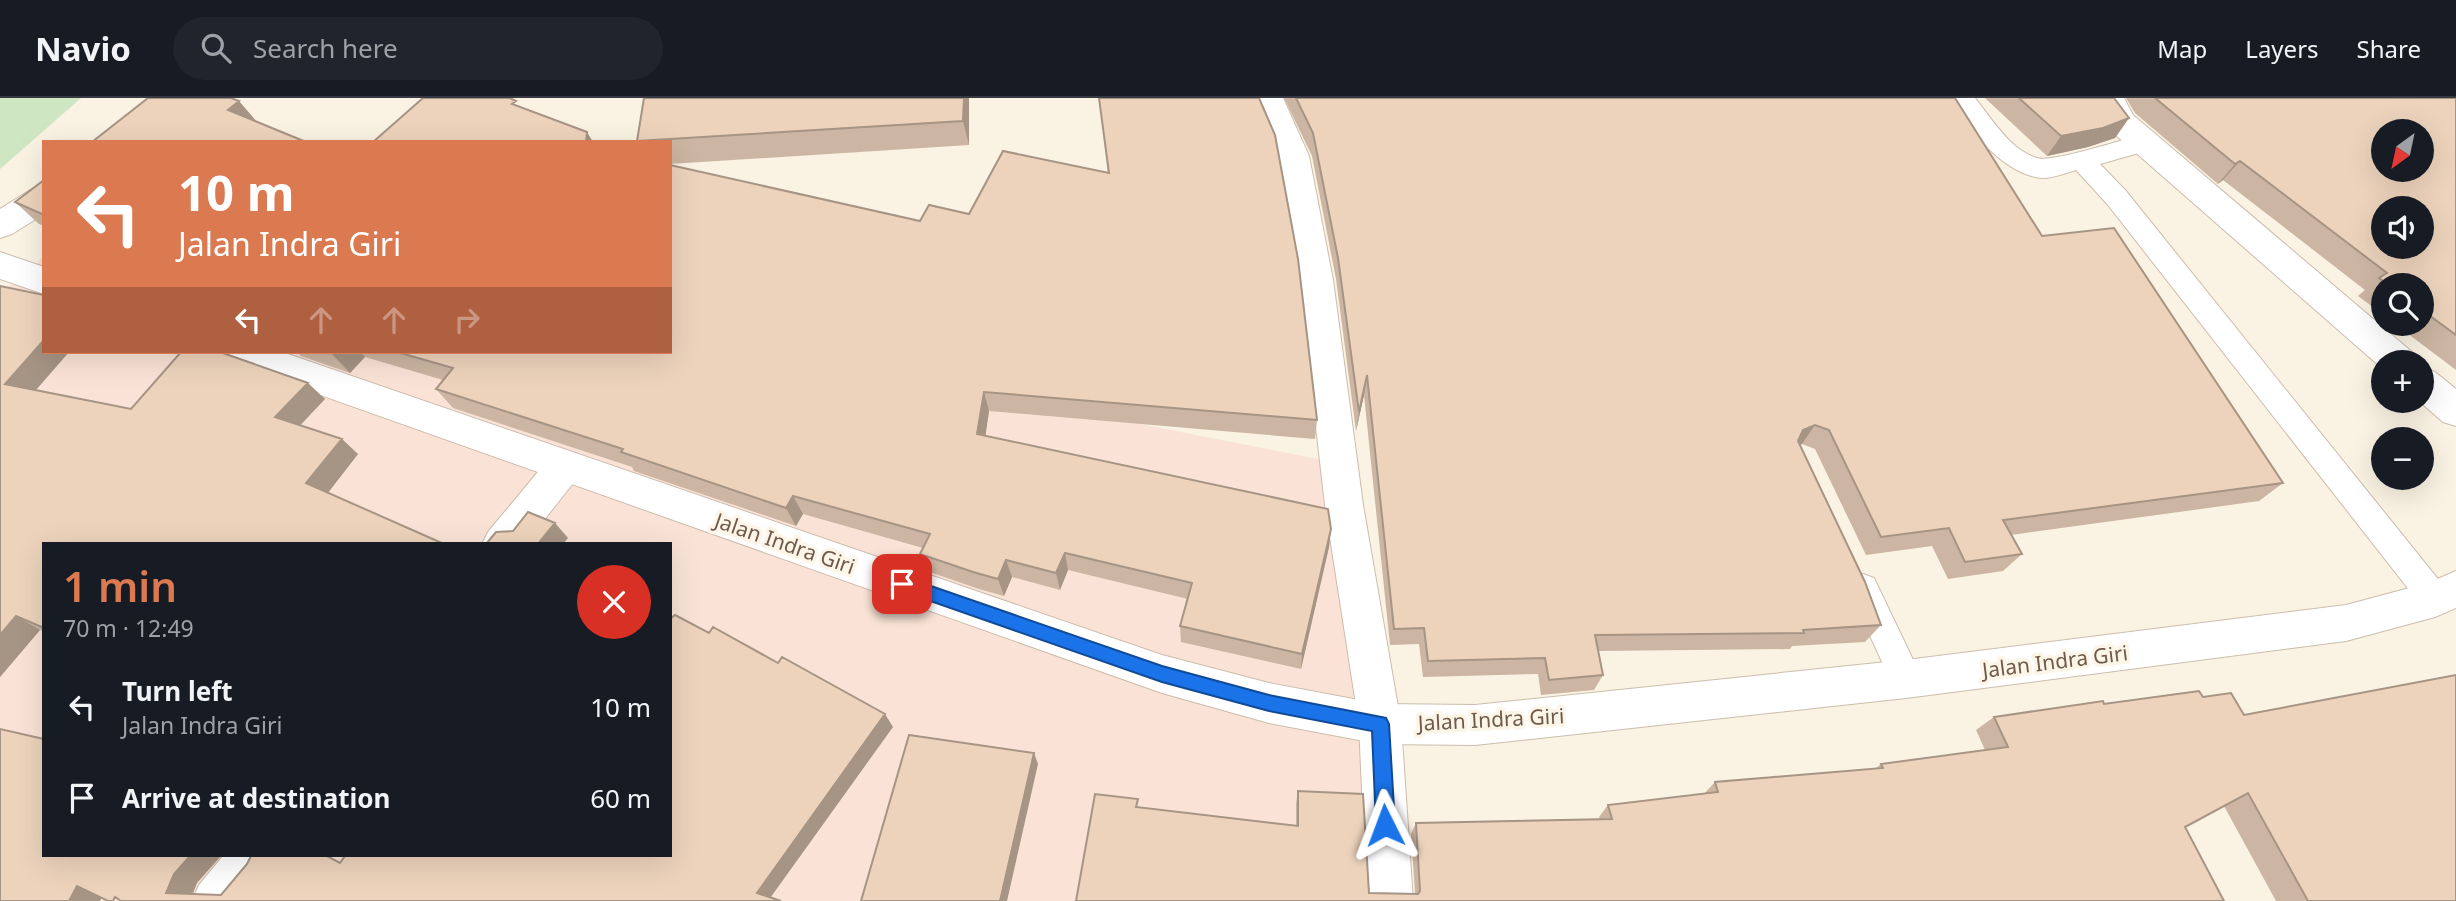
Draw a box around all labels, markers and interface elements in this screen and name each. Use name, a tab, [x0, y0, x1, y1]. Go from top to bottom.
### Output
search box	[173, 17, 663, 80]
text: Navio	[35, 26, 131, 71]
icon: search	[197, 29, 235, 67]
text: Search here	[253, 30, 398, 66]
text: Map	[2157, 32, 2207, 65]
text: Layers	[2245, 32, 2319, 65]
text: Share	[2357, 32, 2421, 65]
north arrow	[2371, 119, 2434, 182]
map controls	[2371, 119, 2434, 490]
text: 10 m	[178, 159, 295, 225]
icon: left	[63, 168, 154, 259]
button: sound	[2371, 196, 2434, 259]
text: Jalan Indra Giri	[178, 222, 401, 265]
button: search	[2371, 273, 2434, 336]
icon: left	[229, 301, 267, 339]
icon: ahead	[302, 301, 340, 339]
icon: ahead	[375, 301, 413, 339]
icon: right	[448, 301, 486, 339]
button: +	[2371, 350, 2434, 413]
button: −	[2371, 427, 2434, 490]
street label: Jalan Indra Giri	[709, 505, 859, 580]
pin	[872, 554, 932, 614]
text: 1 min	[63, 557, 177, 614]
button: close	[577, 565, 651, 639]
icon: arrive	[883, 565, 921, 603]
text: 70 m · 12:49	[63, 612, 194, 644]
street label: Jalan Indra Giri	[1979, 638, 2129, 684]
text: Turn left	[122, 673, 233, 709]
icon: left	[63, 688, 101, 726]
text: 10 m	[590, 689, 651, 725]
street label: Jalan Indra Giri	[1415, 701, 1565, 737]
text: Jalan Indra Giri	[122, 709, 282, 741]
icon: arrive	[63, 779, 101, 817]
text: Arrive at destination	[122, 780, 391, 816]
text: 60 m	[590, 780, 651, 816]
position arrow	[1348, 788, 1422, 862]

